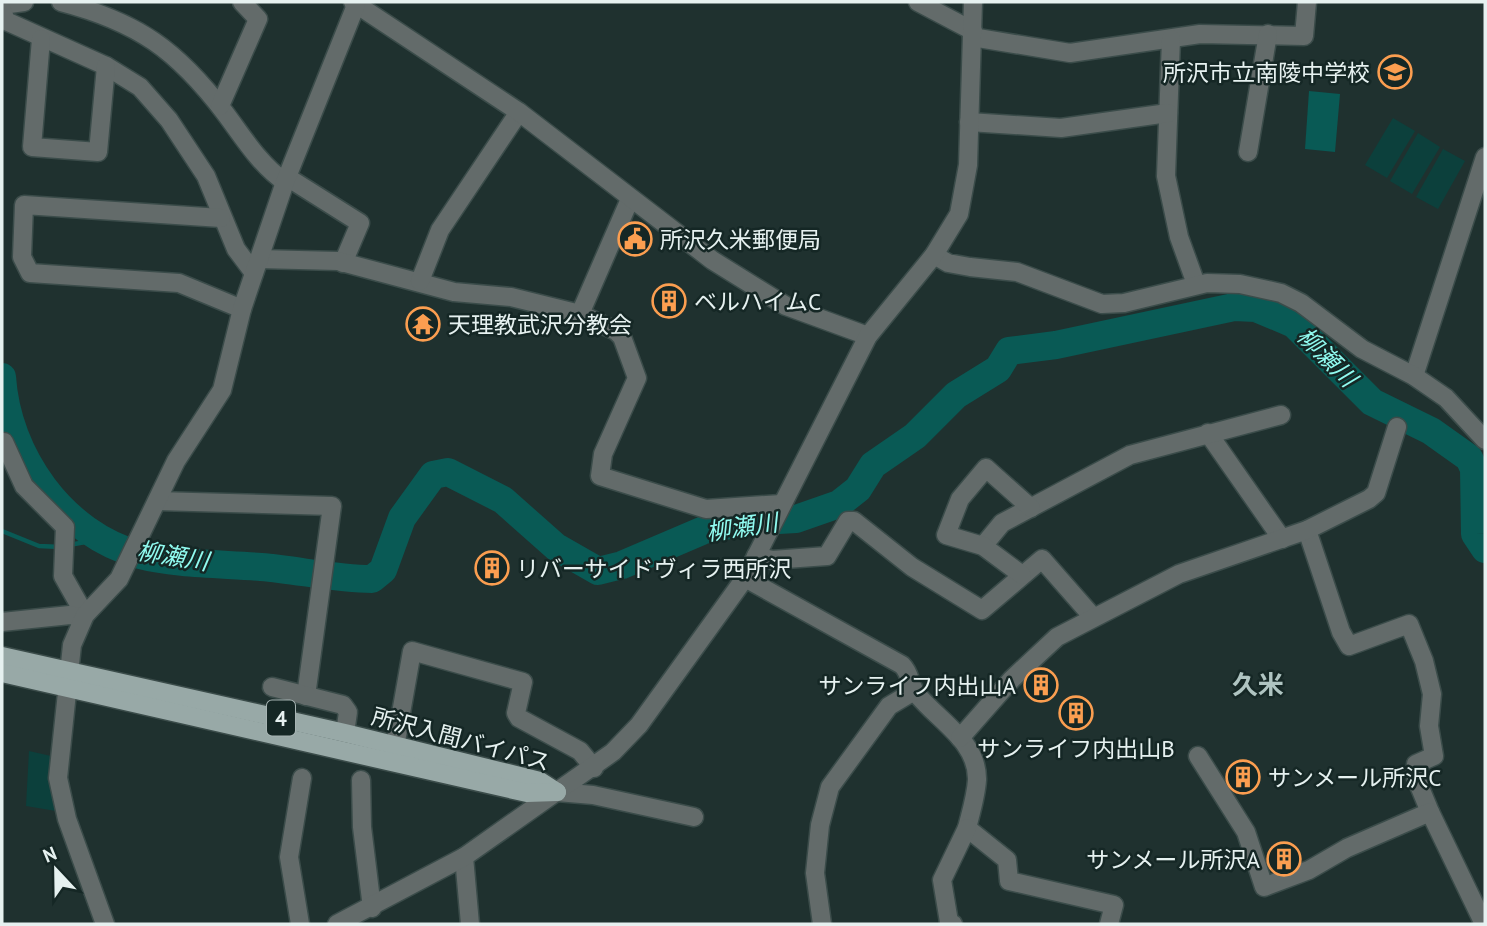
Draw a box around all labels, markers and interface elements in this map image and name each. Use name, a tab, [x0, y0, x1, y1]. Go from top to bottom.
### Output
school or university icon: 所沢市立南陵中学校	[1376, 53, 1414, 91]
place label: 所沢市立南陵中学校	[1163, 58, 1370, 87]
public building icon: 所沢久米郵便局	[616, 220, 654, 258]
place label: 所沢久米郵便局	[660, 225, 821, 254]
building icon: ベルハイムC	[650, 282, 688, 320]
place label: ベルハイムC	[694, 287, 821, 316]
temple icon: 天理教武沢分教会	[404, 305, 442, 343]
place label: 天理教武沢分教会	[448, 310, 632, 339]
water label: 柳瀬川	[1291, 321, 1366, 396]
water label: 柳瀬川	[704, 506, 783, 547]
water label: 柳瀬川	[135, 535, 214, 577]
building icon: リバーサイドヴィラ西所沢	[473, 549, 511, 587]
place label: リバーサイドヴィラ西所沢	[516, 554, 792, 583]
building icon: サンライフ内出山A	[1022, 666, 1060, 704]
district label: 久米	[1232, 668, 1284, 701]
place label: サンライフ内出山A	[819, 671, 1017, 700]
building icon: サンライフ内出山B	[1057, 694, 1095, 732]
road number: 4	[267, 700, 295, 736]
street label: 所沢入間バイパス	[369, 701, 553, 777]
place label: サンライフ内出山B	[977, 734, 1175, 763]
building icon: サンメール所沢C	[1224, 758, 1262, 796]
place label: サンメール所沢C	[1268, 763, 1441, 792]
north arrow	[21, 835, 91, 905]
building icon: サンメール所沢A	[1265, 840, 1303, 878]
text: N	[39, 841, 60, 868]
place label: サンメール所沢A	[1086, 845, 1261, 874]

